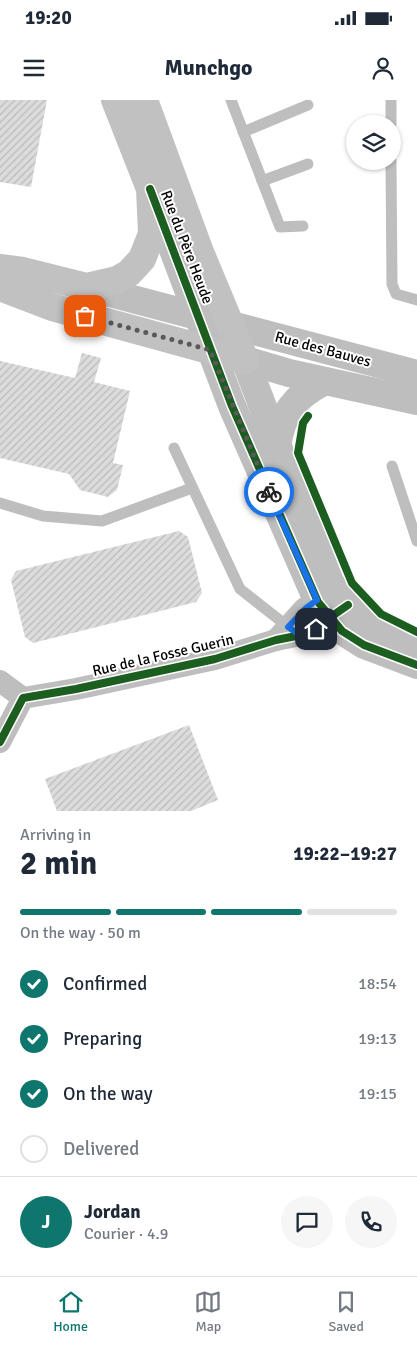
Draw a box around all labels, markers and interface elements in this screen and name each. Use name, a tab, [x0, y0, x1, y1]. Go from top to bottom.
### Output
text: 19:20	[25, 6, 72, 30]
icon: menu	[20, 54, 48, 82]
text: Munchgo	[164, 54, 253, 81]
icon: person	[369, 54, 397, 82]
map controls	[346, 115, 401, 170]
button: layers	[346, 115, 401, 170]
street label: Rue du Père Heude	[157, 188, 217, 306]
pin	[64, 295, 106, 337]
icon: bag	[71, 302, 99, 330]
street label: Rue des Bauves	[273, 328, 373, 371]
courier	[244, 467, 294, 517]
icon: bike	[255, 478, 283, 506]
pin	[295, 608, 337, 650]
icon: home	[302, 615, 330, 643]
street label: Rue de la Fosse Guerin	[91, 630, 235, 680]
text: Arriving in	[20, 825, 91, 845]
text: 19:22–19:27	[293, 842, 397, 866]
text: 2 min	[20, 844, 97, 883]
text: On the way · 50 m	[20, 923, 141, 943]
icon: check	[20, 970, 48, 998]
text: Confirmed	[63, 972, 147, 996]
text: 18:54	[358, 974, 397, 994]
icon: check	[20, 1025, 48, 1053]
text: Preparing	[63, 1027, 142, 1051]
text: 19:13	[358, 1029, 397, 1049]
icon: check	[20, 1080, 48, 1108]
text: On the way	[63, 1082, 153, 1106]
text: 19:15	[358, 1084, 397, 1104]
text: Delivered	[63, 1137, 139, 1161]
button: chat	[281, 1196, 333, 1248]
button: phone	[345, 1196, 397, 1248]
text: Jordan	[84, 1200, 141, 1224]
text: J	[42, 1210, 50, 1234]
text: Courier · 4.9	[84, 1224, 168, 1244]
tab: Home	[53, 1288, 88, 1335]
tab: Map	[194, 1288, 222, 1335]
tab: Saved	[329, 1288, 364, 1335]

